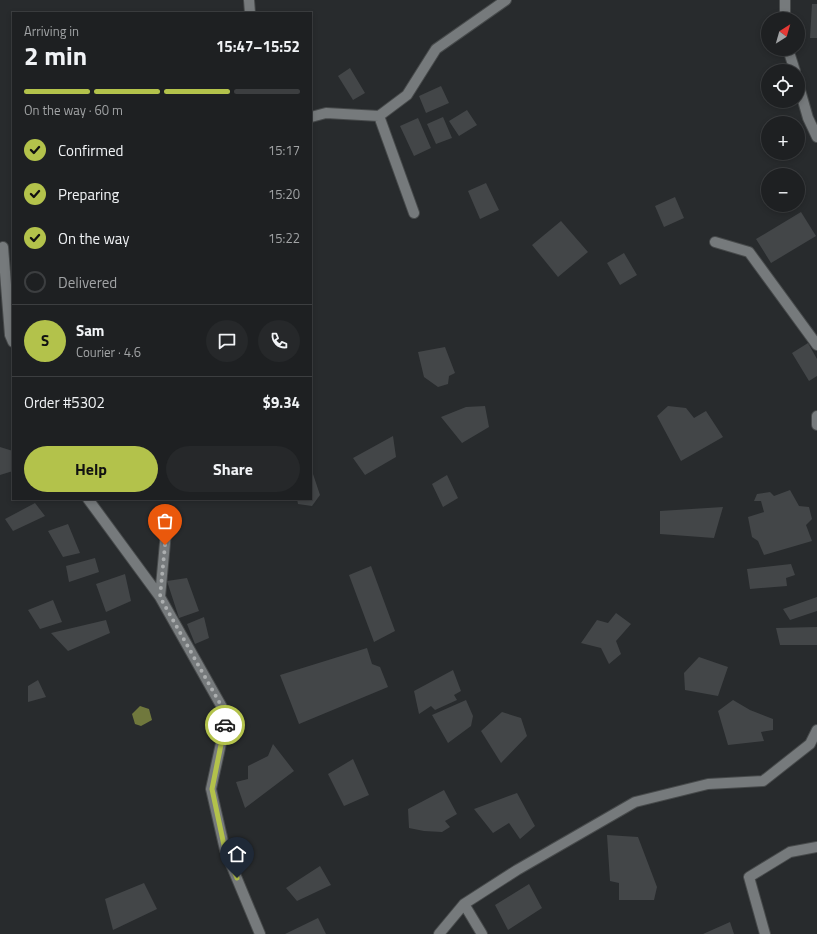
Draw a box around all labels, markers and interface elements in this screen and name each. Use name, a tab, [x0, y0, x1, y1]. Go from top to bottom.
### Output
north arrow	[761, 12, 805, 56]
map controls	[761, 12, 805, 212]
text: Arriving in	[24, 21, 79, 41]
text: 15:47–15:52	[216, 35, 300, 58]
text: 2 min	[24, 36, 87, 75]
button: locate	[761, 64, 805, 108]
text: On the way · 60 m	[24, 100, 123, 120]
button: +	[761, 116, 805, 160]
icon: check	[24, 139, 46, 161]
text: Confirmed	[58, 139, 123, 162]
text: 15:17	[268, 140, 300, 160]
button: −	[761, 168, 805, 212]
icon: check	[24, 183, 46, 205]
text: Preparing	[58, 183, 119, 206]
text: 15:20	[268, 184, 300, 204]
icon: check	[24, 227, 46, 249]
text: On the way	[58, 227, 130, 250]
text: 15:22	[268, 228, 300, 248]
text: Delivered	[58, 271, 117, 294]
text: Sam	[76, 319, 104, 342]
button: chat	[206, 320, 248, 362]
button: phone	[258, 320, 300, 362]
text: S	[41, 329, 49, 352]
text: Courier · 4.6	[76, 342, 141, 362]
text: Order #5302	[24, 391, 105, 414]
text: $9.34	[263, 391, 300, 414]
button: Help	[24, 446, 158, 492]
button: Share	[166, 446, 300, 492]
pin	[148, 504, 182, 545]
icon: bag	[154, 510, 176, 532]
courier	[205, 705, 245, 745]
icon: car	[214, 714, 236, 736]
pin	[220, 837, 254, 878]
icon: home	[226, 843, 248, 865]

